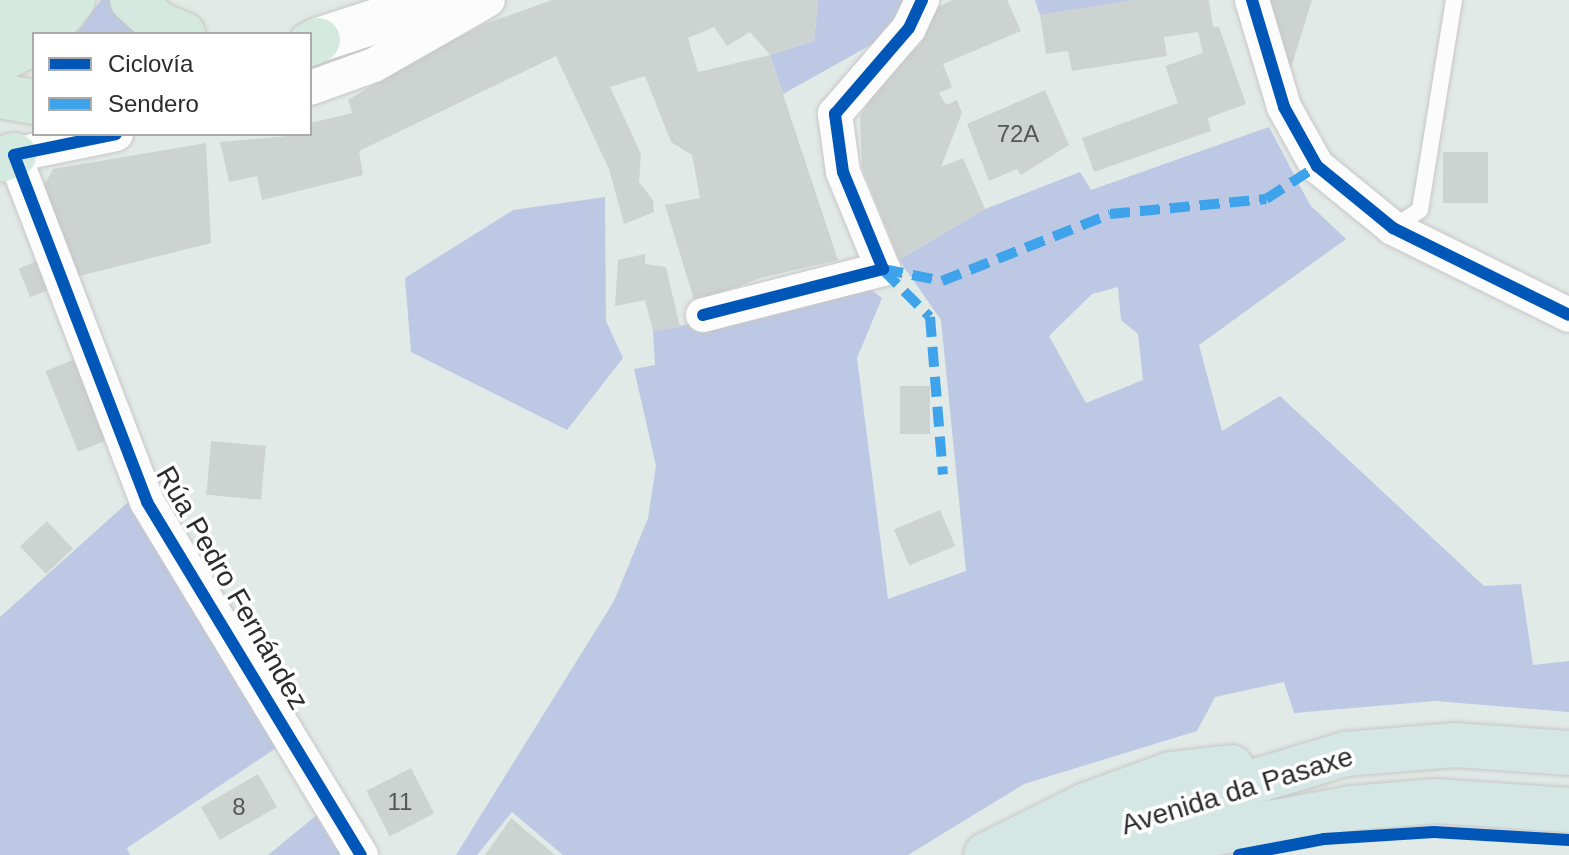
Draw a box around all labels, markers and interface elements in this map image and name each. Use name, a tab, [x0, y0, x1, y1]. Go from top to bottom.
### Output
legend	[32, 32, 312, 136]
text: Ciclovía	[108, 50, 193, 77]
text: Sendero	[108, 90, 199, 117]
house number: 72A	[997, 120, 1039, 148]
street label: Rúa Pedro Fernández	[149, 460, 315, 716]
street label: Avenida da Pasaxe	[1117, 740, 1357, 842]
house number: 11	[388, 788, 412, 816]
house number: 8	[232, 793, 246, 821]

